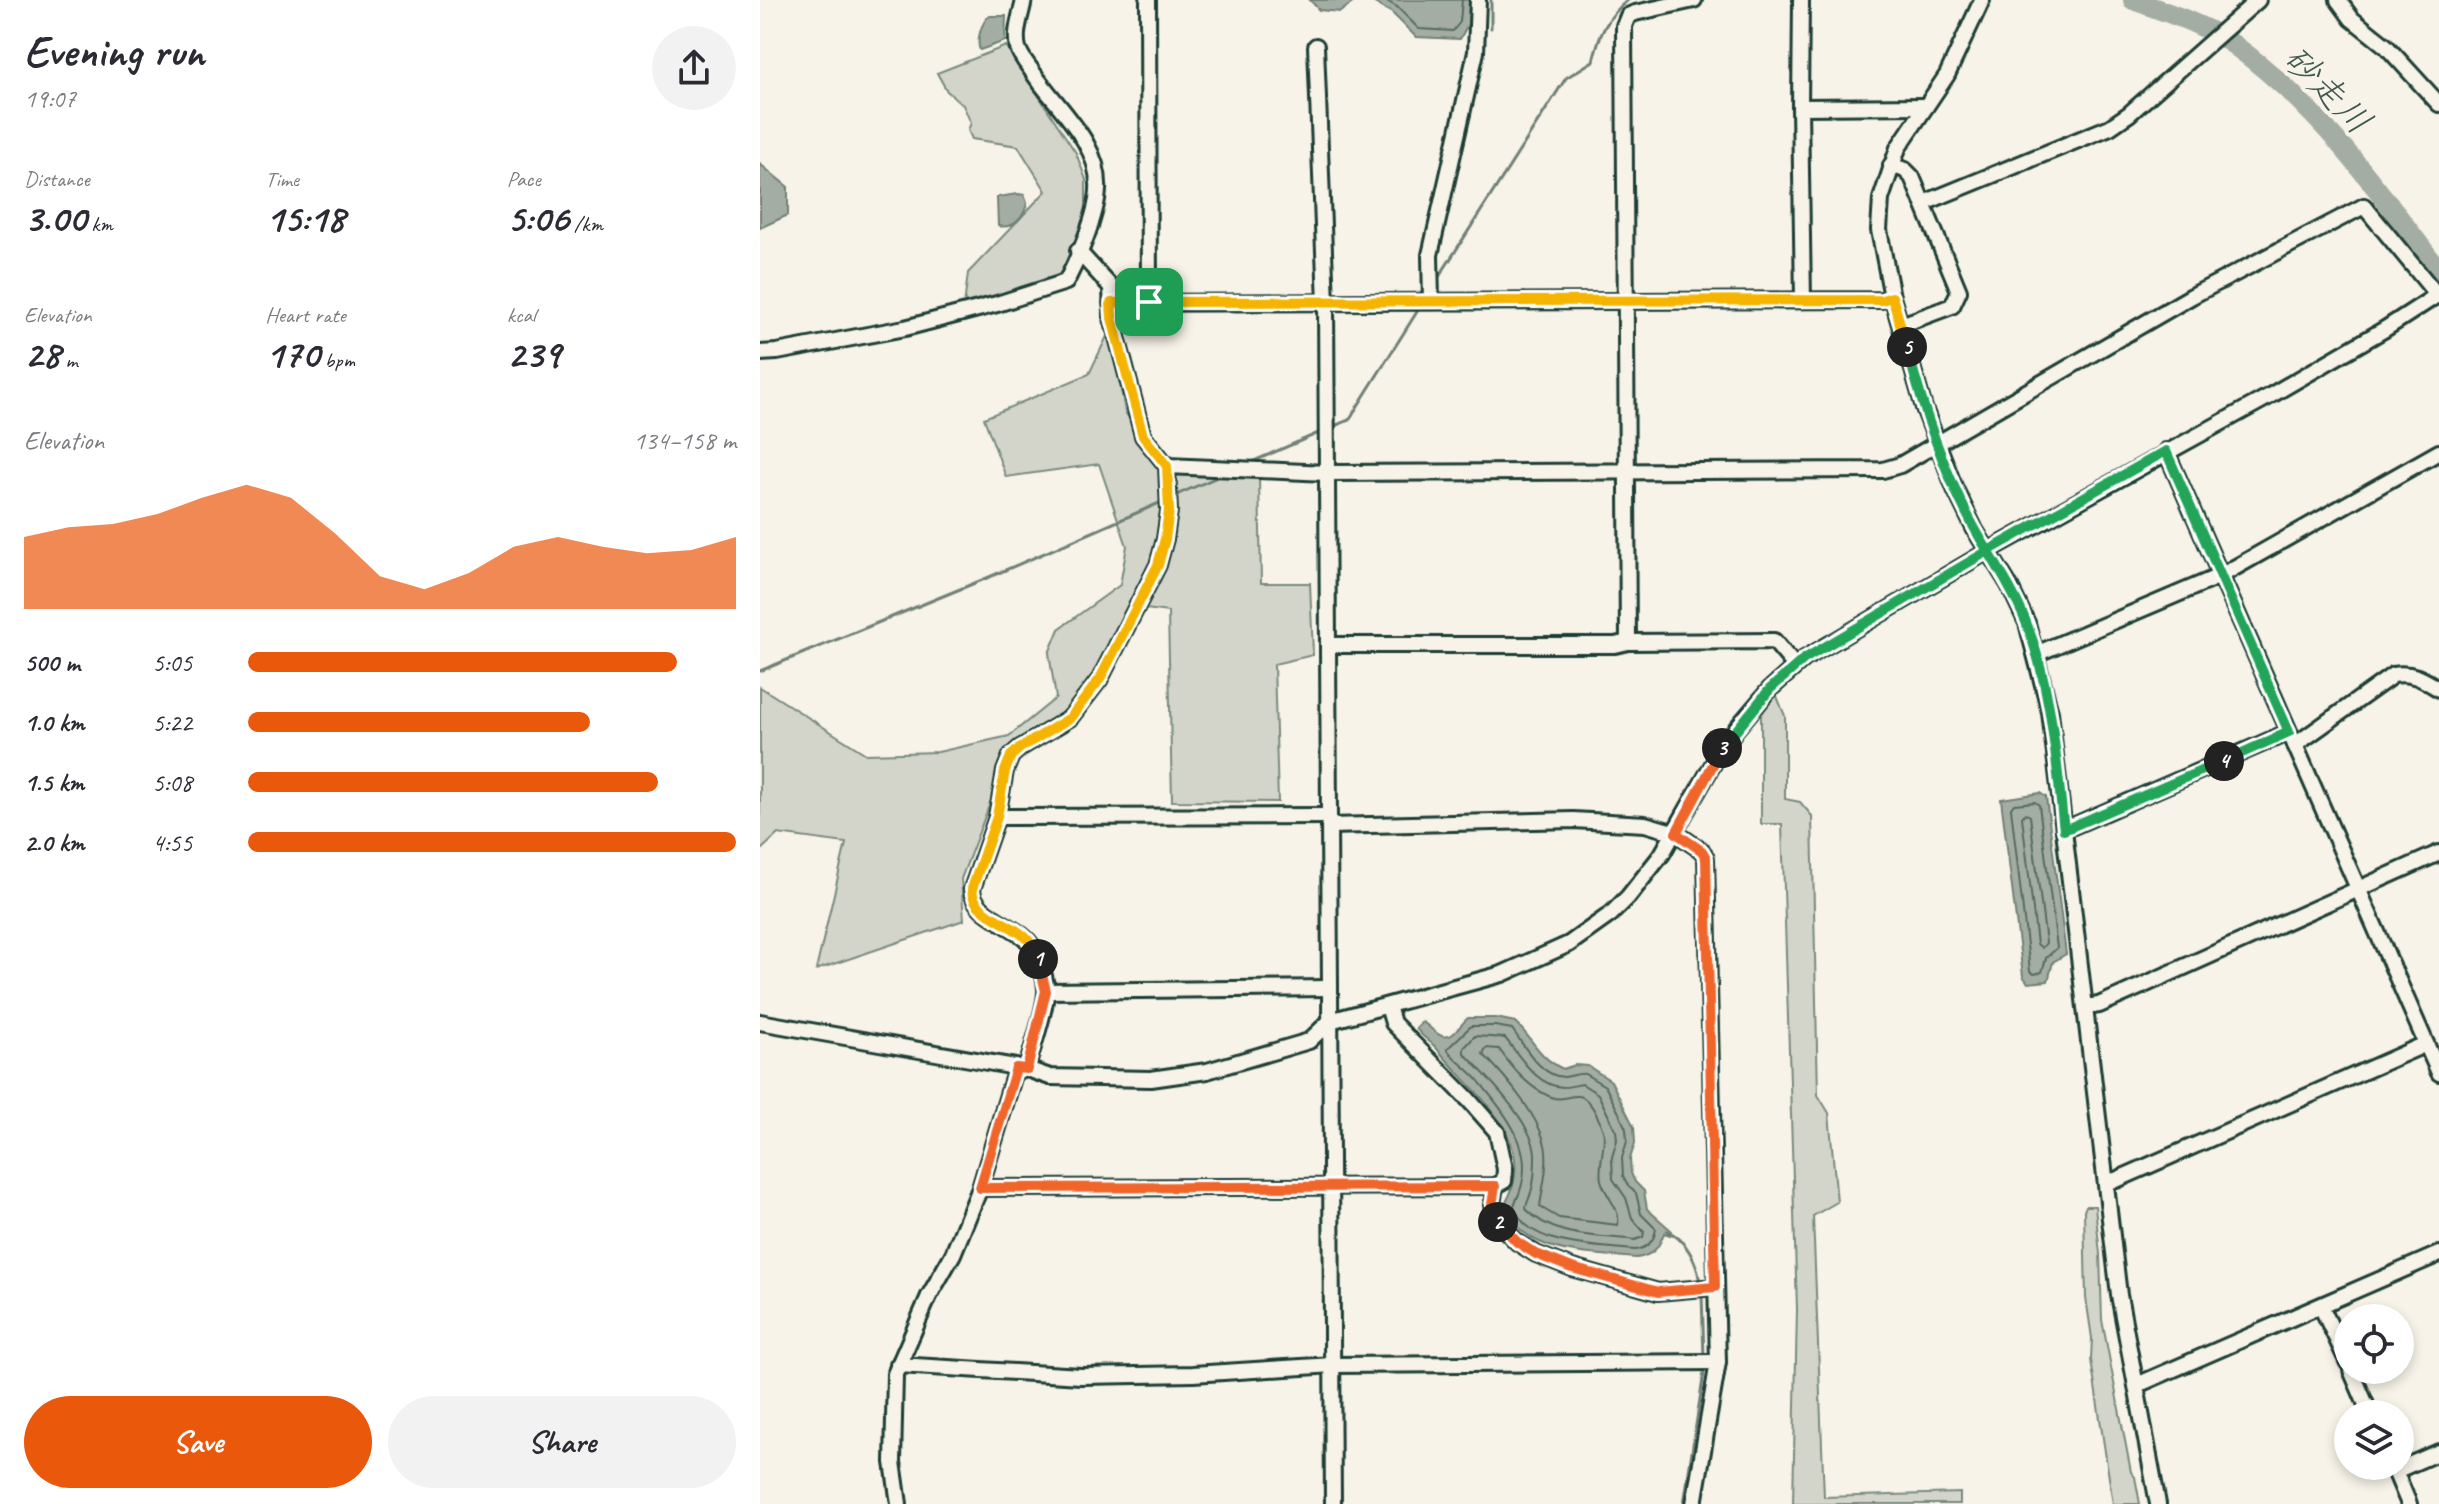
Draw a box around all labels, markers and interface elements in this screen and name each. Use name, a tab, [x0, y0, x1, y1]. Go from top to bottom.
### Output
text: Evening run	[24, 24, 204, 79]
button: share	[652, 26, 736, 110]
water label: 砂走川	[2273, 35, 2382, 144]
text: 19:07	[24, 82, 76, 115]
text: Distance	[24, 165, 90, 193]
text: Time	[265, 165, 299, 193]
text: Pace	[507, 165, 541, 193]
text: 3.00	[24, 193, 86, 243]
text: 15:18	[265, 193, 345, 243]
text: 5:06	[507, 193, 569, 243]
text: km	[86, 210, 113, 238]
text: /km	[569, 210, 603, 238]
pin	[1115, 268, 1183, 336]
icon: arrive	[1127, 280, 1171, 324]
text: Elevation	[24, 301, 92, 329]
text: Heart rate	[265, 301, 346, 329]
text: kcal	[507, 301, 536, 329]
pin: 5	[1887, 327, 1927, 367]
text: 28	[24, 329, 60, 379]
text: 170	[265, 329, 319, 379]
text: 239	[507, 329, 560, 379]
text: 5	[1902, 333, 1912, 361]
text: m	[60, 346, 78, 374]
text: bpm	[319, 346, 355, 374]
text: Elevation	[24, 424, 104, 457]
text: 134–158 m	[633, 424, 736, 457]
text: 500 m	[24, 646, 80, 679]
text: 5:05	[152, 646, 192, 679]
text: 1.0 km	[24, 706, 84, 739]
text: 5:22	[152, 706, 192, 739]
pin: 3	[1702, 728, 1742, 768]
text: 3	[1717, 734, 1727, 762]
pin: 4	[2204, 741, 2244, 781]
text: 4	[2219, 747, 2229, 775]
text: 1.5 km	[24, 766, 84, 799]
text: 5:08	[152, 766, 192, 799]
text: 2.0 km	[24, 826, 84, 859]
text: 4:55	[152, 826, 192, 859]
pin: 1	[1018, 939, 1058, 979]
text: 1	[1033, 945, 1043, 973]
pin: 2	[1478, 1202, 1518, 1242]
text: 2	[1493, 1208, 1503, 1236]
map controls	[2334, 1304, 2414, 1480]
button: locate	[2334, 1304, 2414, 1384]
button: Save	[24, 1396, 372, 1488]
button: Share	[388, 1396, 736, 1488]
button: layers	[2334, 1400, 2414, 1480]

